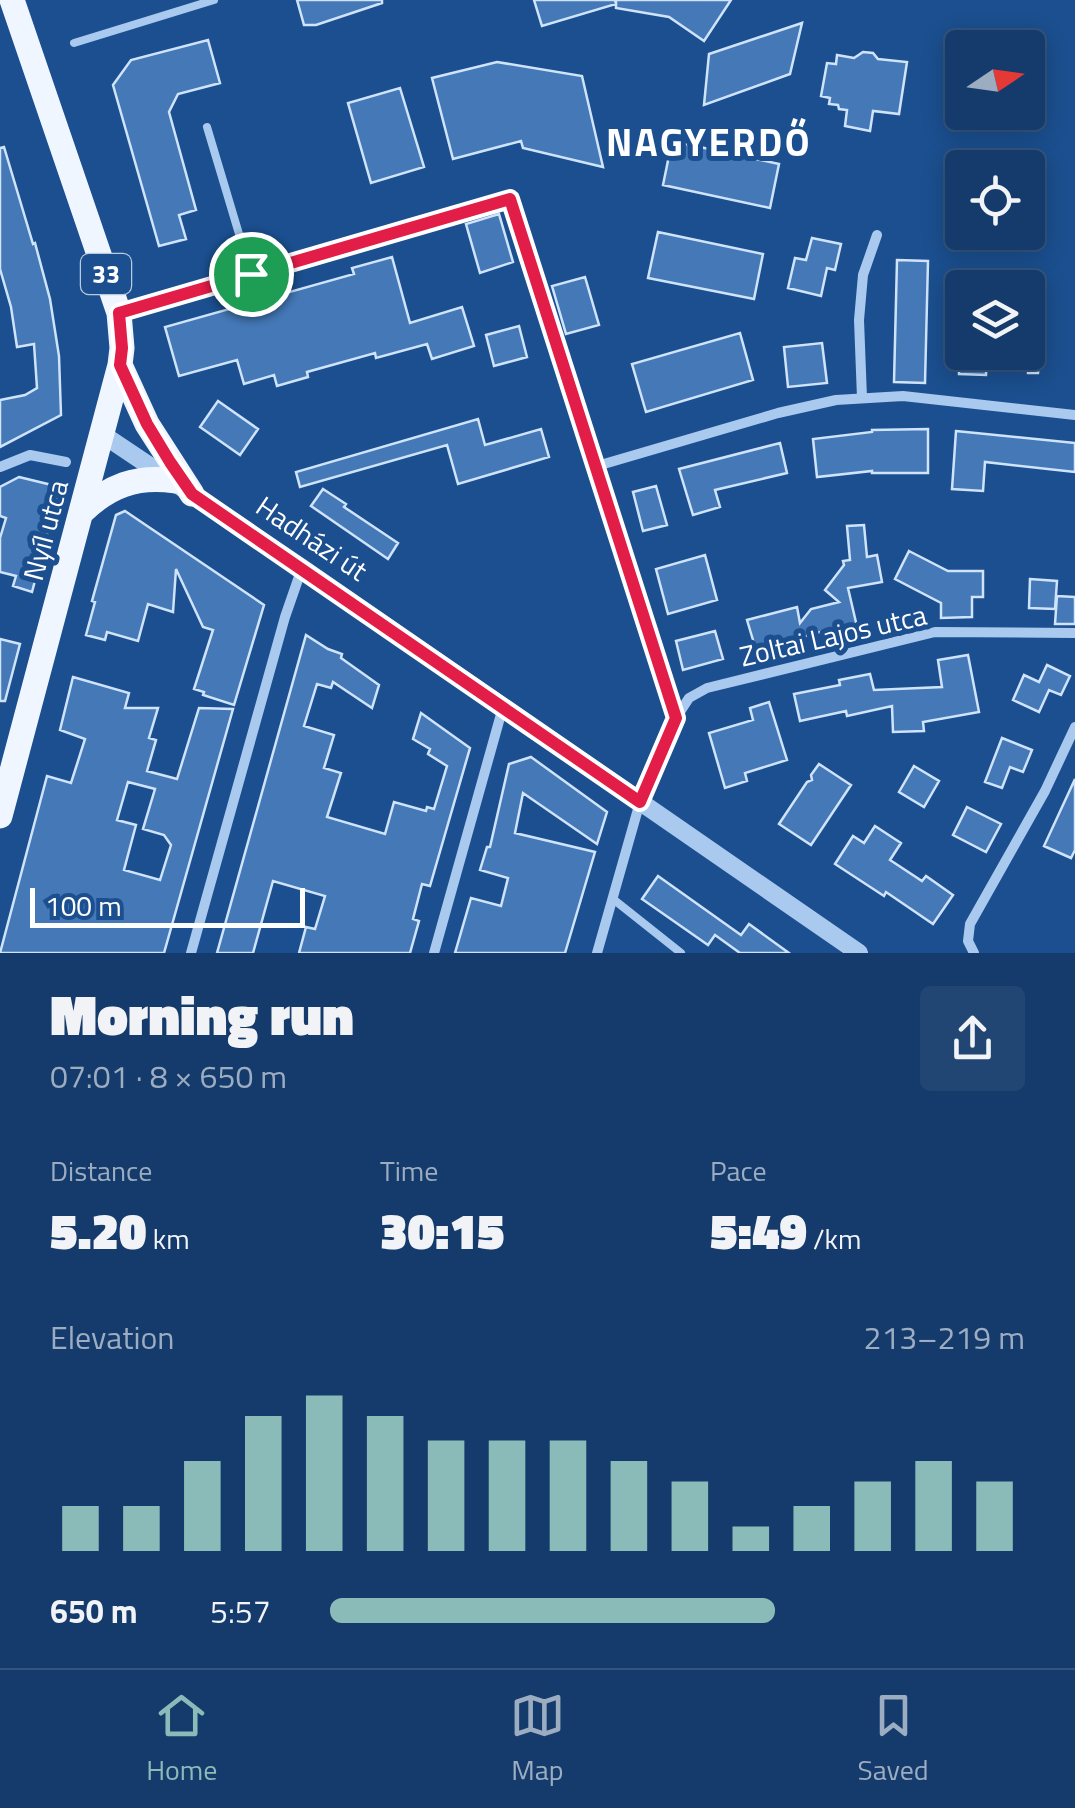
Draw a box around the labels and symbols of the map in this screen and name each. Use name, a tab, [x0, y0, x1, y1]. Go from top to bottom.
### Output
north arrow	[945, 30, 1045, 130]
district label: NAGYERDŐ	[606, 113, 812, 171]
pin	[209, 232, 294, 317]
road number: 33	[81, 254, 131, 294]
street label: Nyíl utca	[11, 475, 79, 585]
street label: Hadházi út	[248, 485, 377, 591]
street label: Zoltai Lajos utca	[735, 593, 931, 677]
scale bar	[30, 883, 305, 928]

